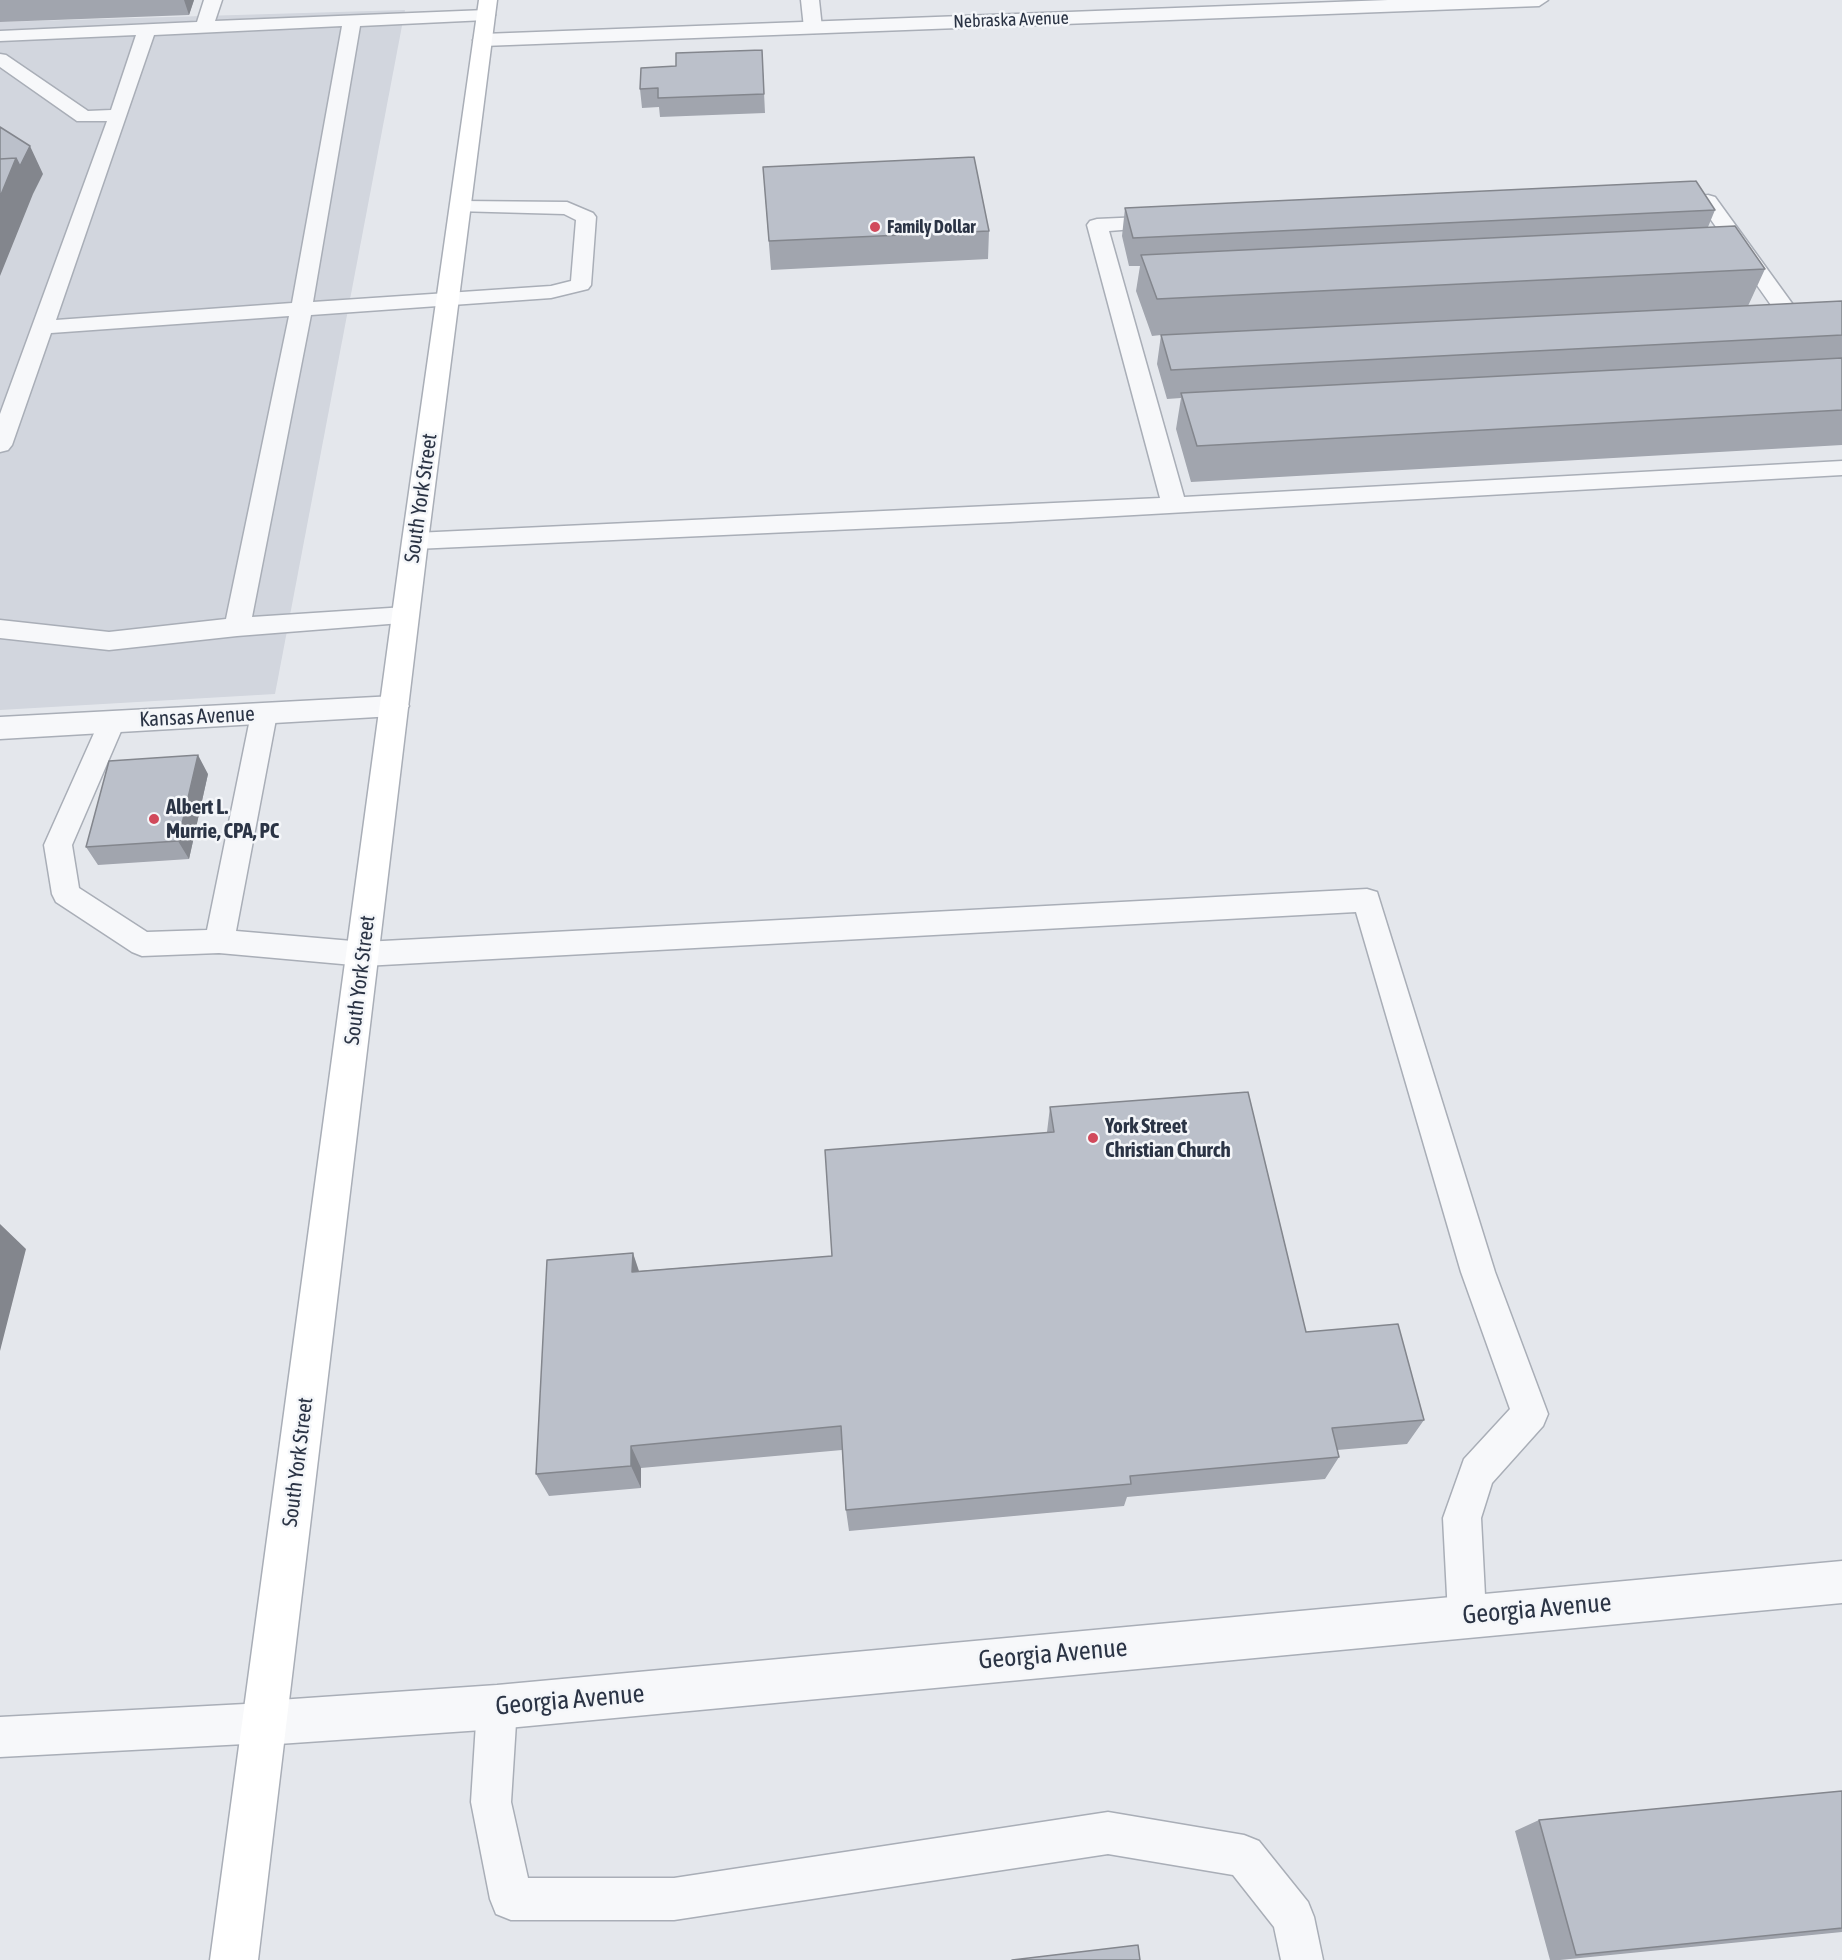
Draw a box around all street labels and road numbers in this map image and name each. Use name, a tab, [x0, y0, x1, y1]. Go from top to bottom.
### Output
street label: Nebraska Avenue	[953, 7, 1069, 33]
street label: South York Street	[399, 432, 443, 564]
street label: Kansas Avenue	[139, 701, 255, 733]
street label: South York Street	[340, 914, 380, 1046]
street label: South York Street	[278, 1396, 318, 1528]
street label: Georgia Avenue	[1461, 1587, 1613, 1631]
street label: Georgia Avenue	[977, 1632, 1129, 1676]
street label: Georgia Avenue	[494, 1678, 646, 1722]

